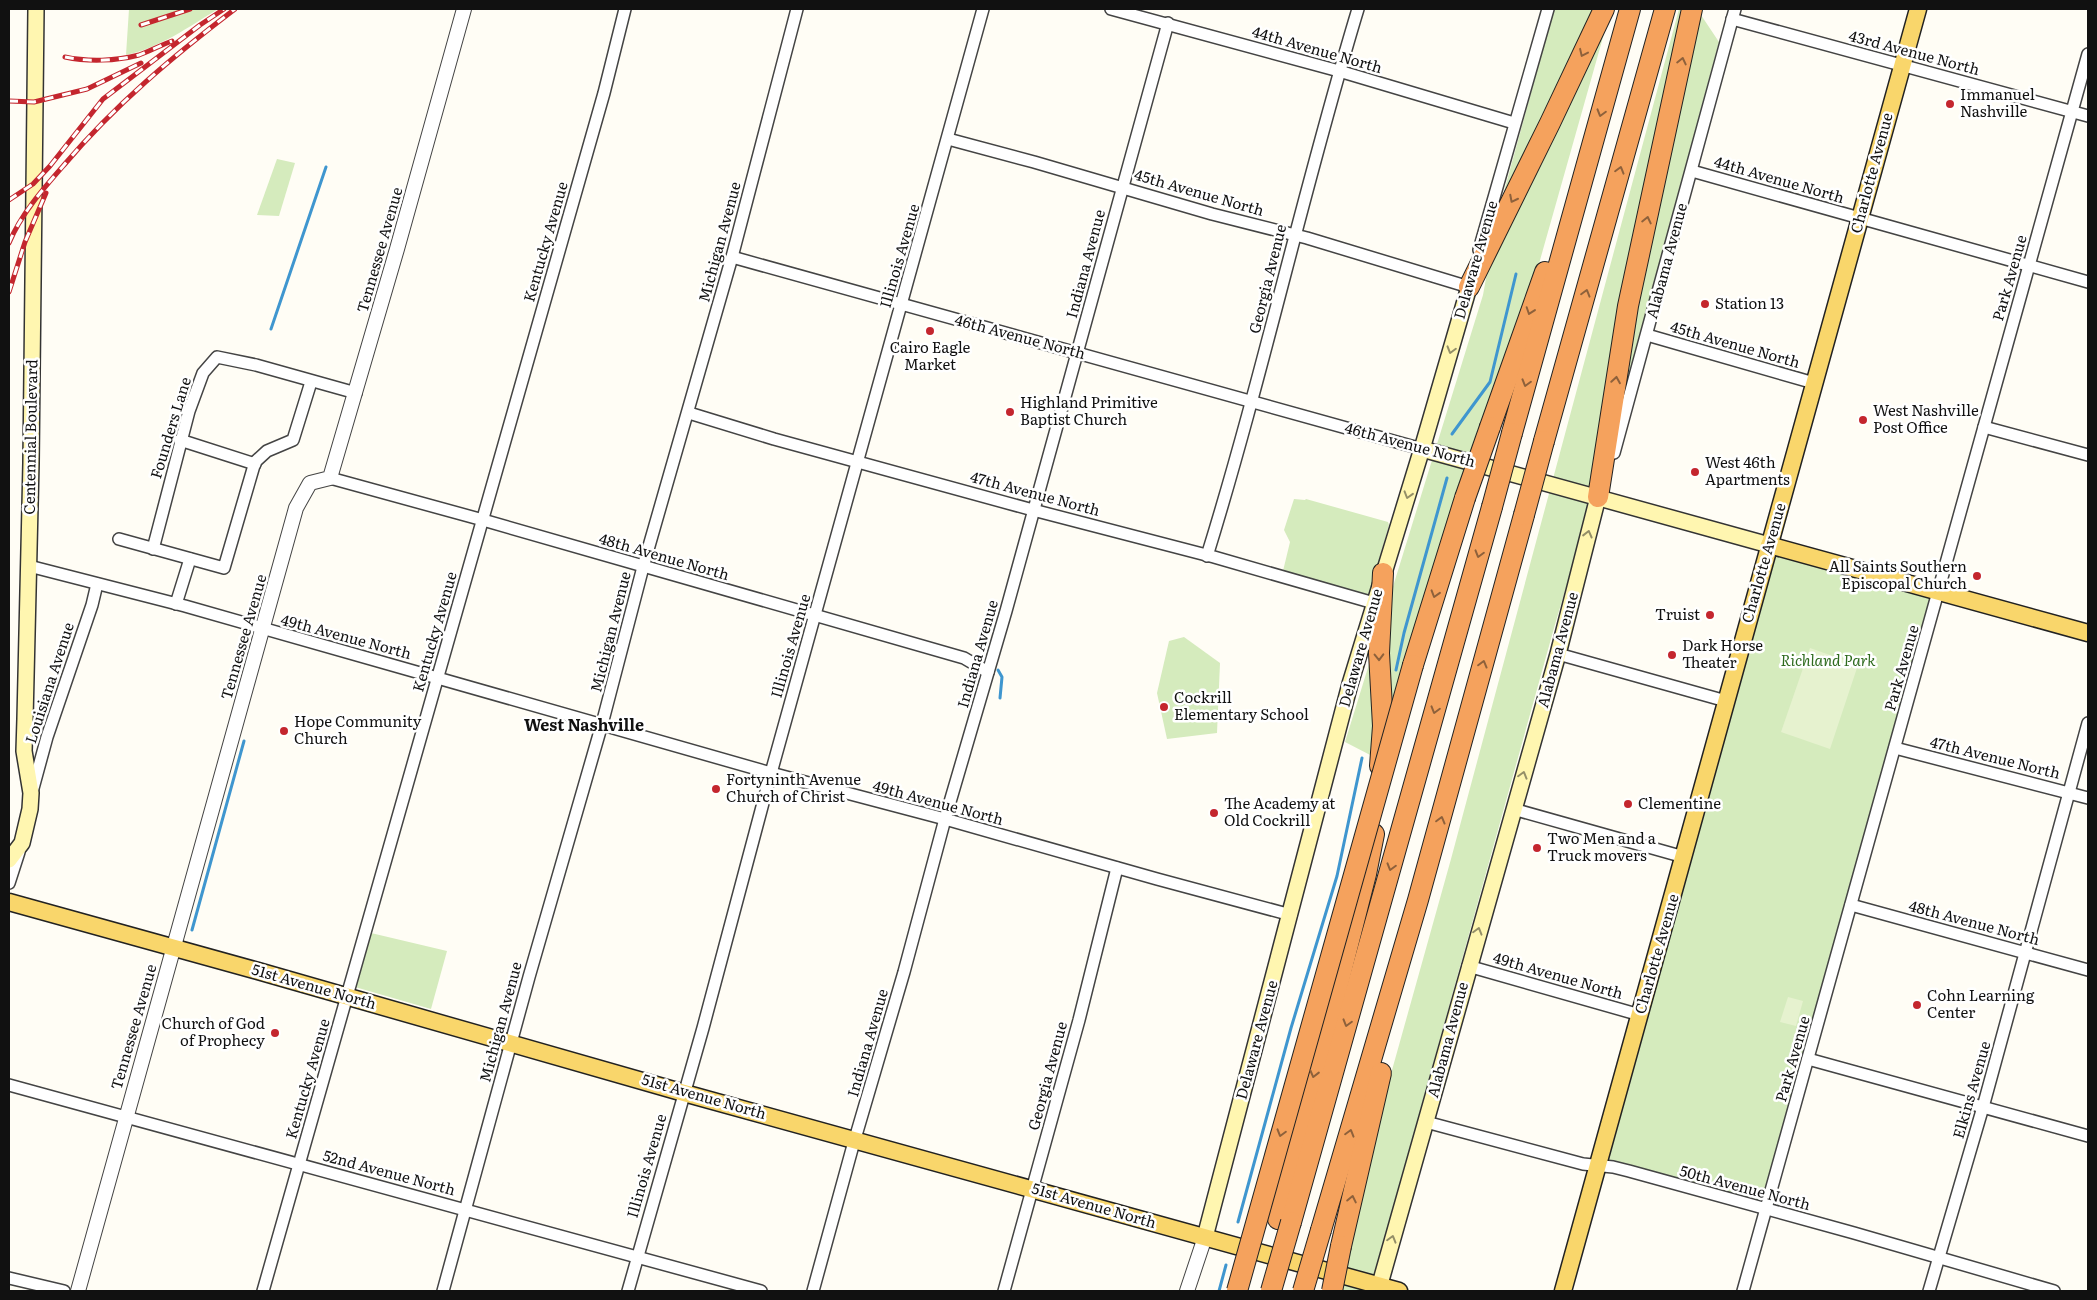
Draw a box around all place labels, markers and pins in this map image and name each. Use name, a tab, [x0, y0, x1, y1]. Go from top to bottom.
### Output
place label: Immanuel Nashville	[1960, 82, 2035, 122]
marker: Immanuel Nashville	[1944, 98, 1956, 110]
place label: Station 13	[1715, 291, 1784, 314]
marker: Station 13	[1699, 298, 1711, 310]
marker: Cairo Eagle Market	[924, 325, 936, 337]
place label: Cairo Eagle Market	[890, 335, 971, 375]
place label: Highland Primitive Baptist Church	[1020, 390, 1158, 430]
place label: West Nashville Post Office	[1873, 398, 1979, 438]
marker: Highland Primitive Baptist Church	[1004, 406, 1016, 418]
marker: West Nashville Post Office	[1857, 414, 1869, 426]
place label: West 46th Apartments	[1705, 450, 1790, 490]
marker: West 46th Apartments	[1689, 466, 1701, 478]
place label: All Saints Southern Episcopal Church	[1829, 554, 1967, 594]
marker: All Saints Southern Episcopal Church	[1971, 570, 1983, 582]
place label: Truist	[1655, 602, 1700, 625]
marker: Truist	[1704, 609, 1716, 621]
place label: Dark Horse Theater	[1682, 633, 1763, 673]
marker: Dark Horse Theater	[1666, 649, 1678, 661]
place label: Cockrill Elementary School	[1174, 685, 1309, 725]
marker: Cockrill Elementary School	[1158, 701, 1170, 713]
place label: Hope Community Church	[294, 709, 422, 749]
marker: Hope Community Church	[278, 725, 290, 737]
place label: Fortyninth Avenue Church of Christ	[726, 767, 861, 807]
marker: Fortyninth Avenue Church of Christ	[710, 783, 722, 795]
place label: The Academy at Old Cockrill	[1224, 791, 1335, 831]
place label: Clementine	[1638, 791, 1721, 814]
marker: Clementine	[1622, 798, 1634, 810]
marker: The Academy at Old Cockrill	[1208, 807, 1220, 819]
place label: Two Men and a Truck movers	[1547, 826, 1657, 866]
marker: Two Men and a Truck movers	[1531, 842, 1543, 854]
place label: Cohn Learning Center	[1927, 983, 2035, 1023]
marker: Cohn Learning Center	[1911, 999, 1923, 1011]
place label: Church of God of Prophecy	[162, 1011, 265, 1051]
marker: Church of God of Prophecy	[269, 1027, 281, 1039]

